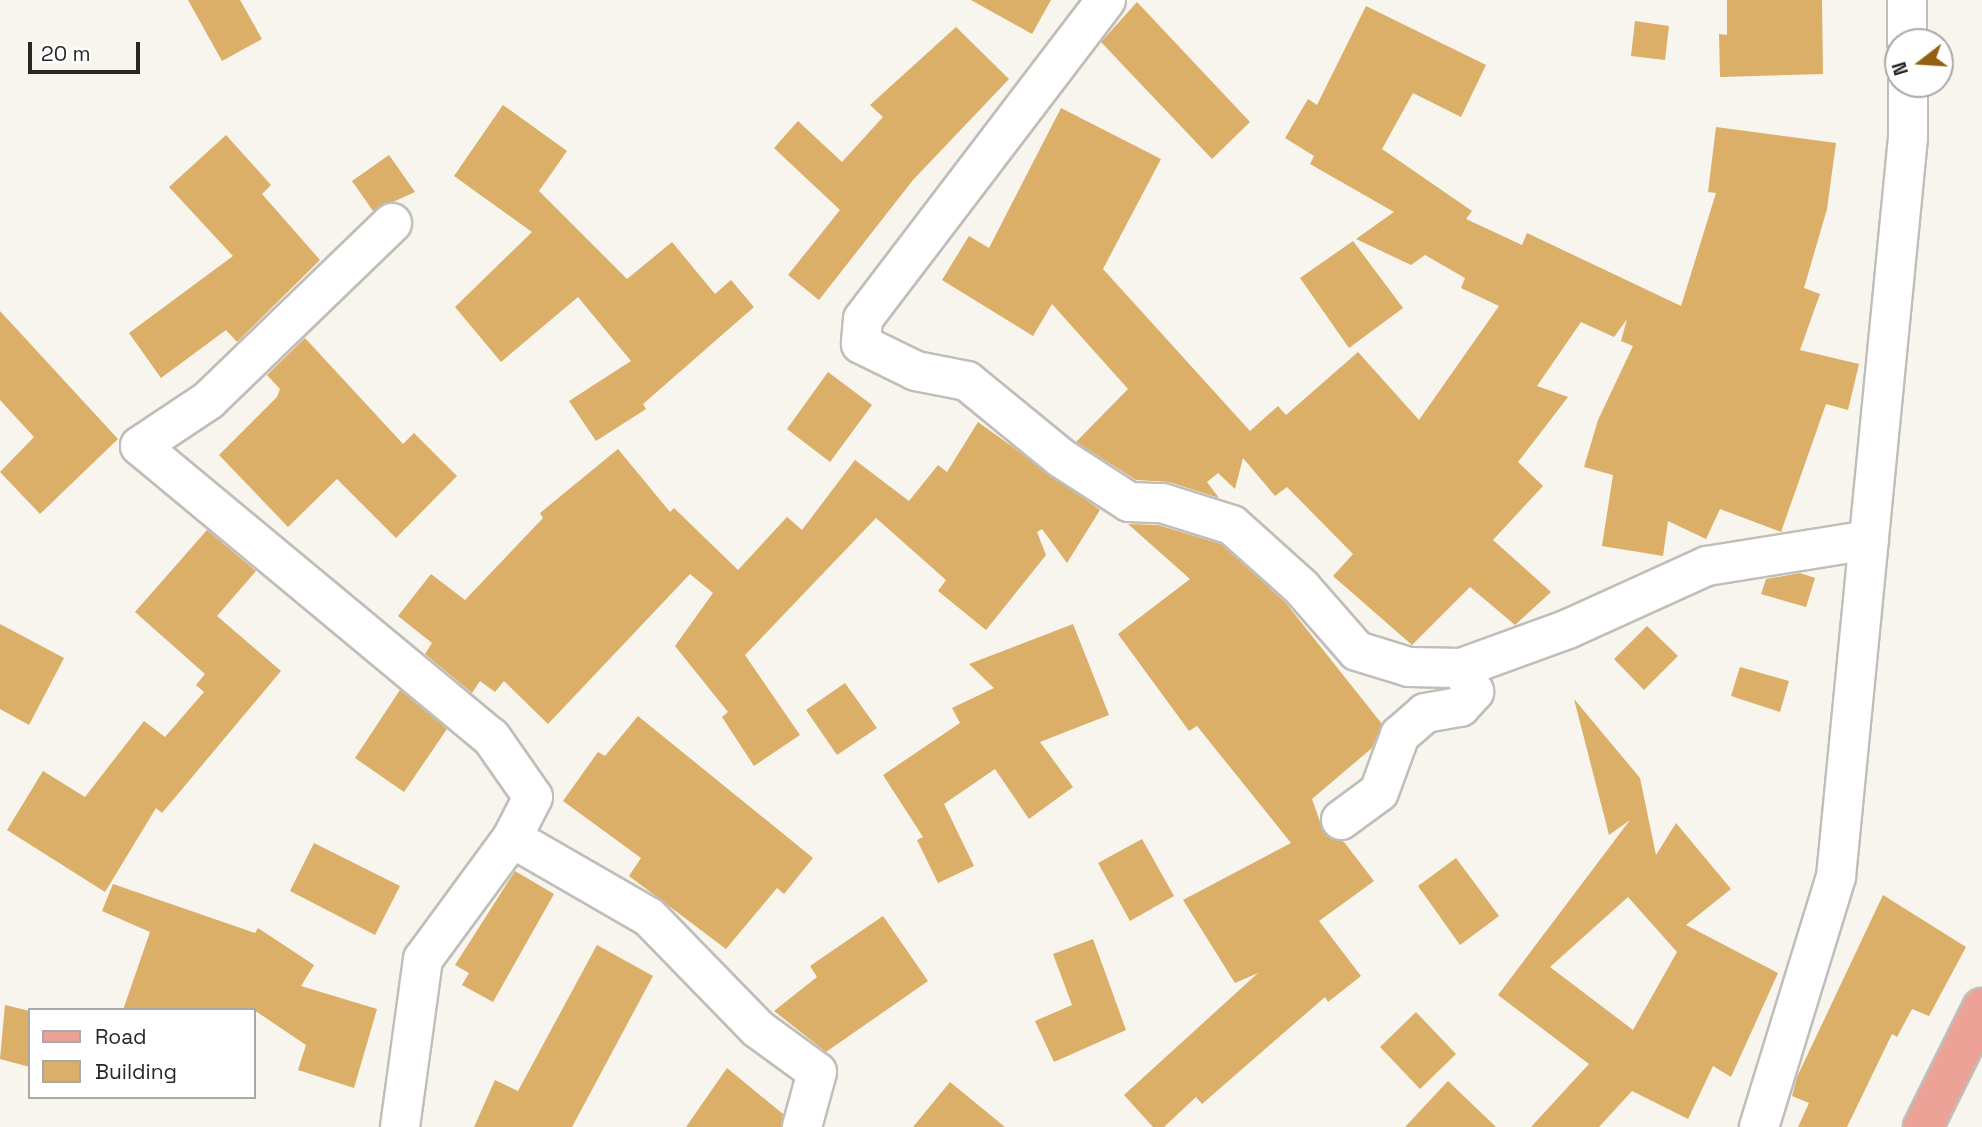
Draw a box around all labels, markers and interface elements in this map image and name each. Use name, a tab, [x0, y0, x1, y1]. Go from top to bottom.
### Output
scale bar	[32, 28, 144, 72]
north arrow	[1884, 28, 1954, 98]
text: 20 m	[41, 40, 91, 67]
text: N	[1887, 59, 1914, 78]
legend	[28, 1008, 256, 1099]
text: Road	[95, 1023, 147, 1050]
text: Building	[95, 1058, 177, 1085]

